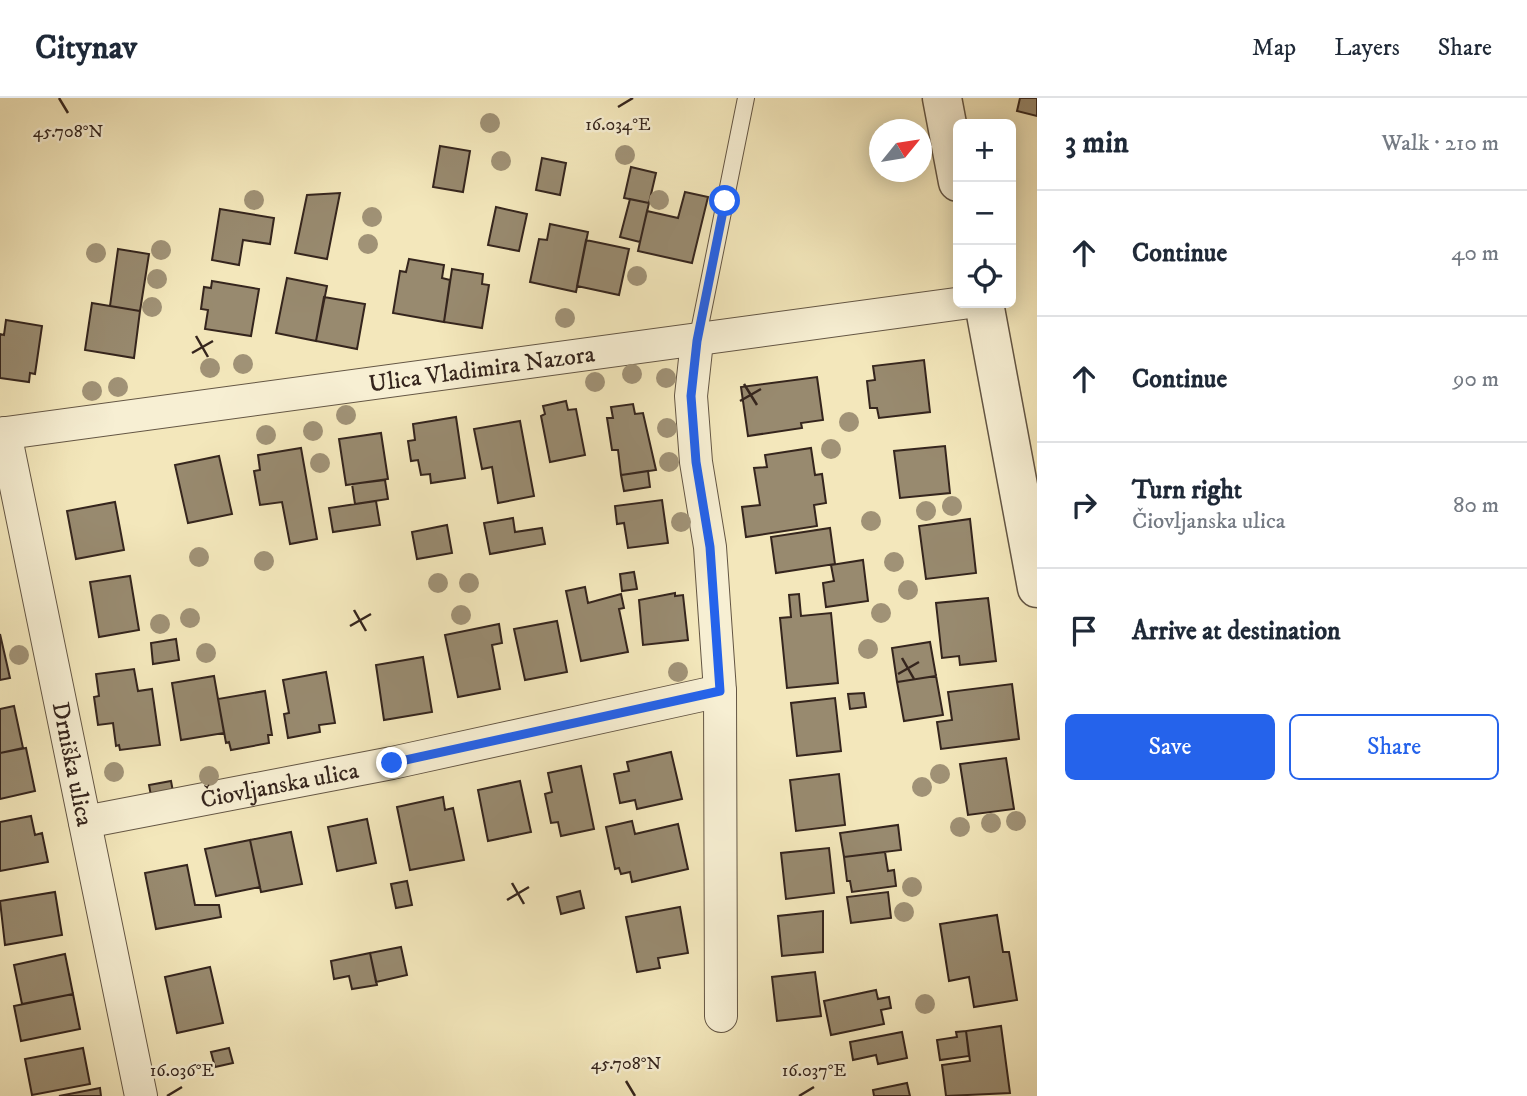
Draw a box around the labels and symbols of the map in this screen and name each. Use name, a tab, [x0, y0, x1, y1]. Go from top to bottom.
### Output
text: 16.034°E	[585, 114, 651, 136]
north arrow	[869, 119, 932, 182]
text: 45.708°N	[33, 121, 103, 143]
route start	[709, 185, 740, 216]
street label: Ulica Vladimira Nazora	[367, 339, 597, 400]
street label: Drniška ulica	[45, 699, 99, 830]
route end	[376, 747, 407, 778]
street label: Čiovljanska ulica	[198, 756, 362, 815]
text: 45.708°N	[591, 1053, 661, 1075]
text: 16.036°E	[150, 1060, 214, 1082]
text: 16.037°E	[782, 1060, 847, 1082]

